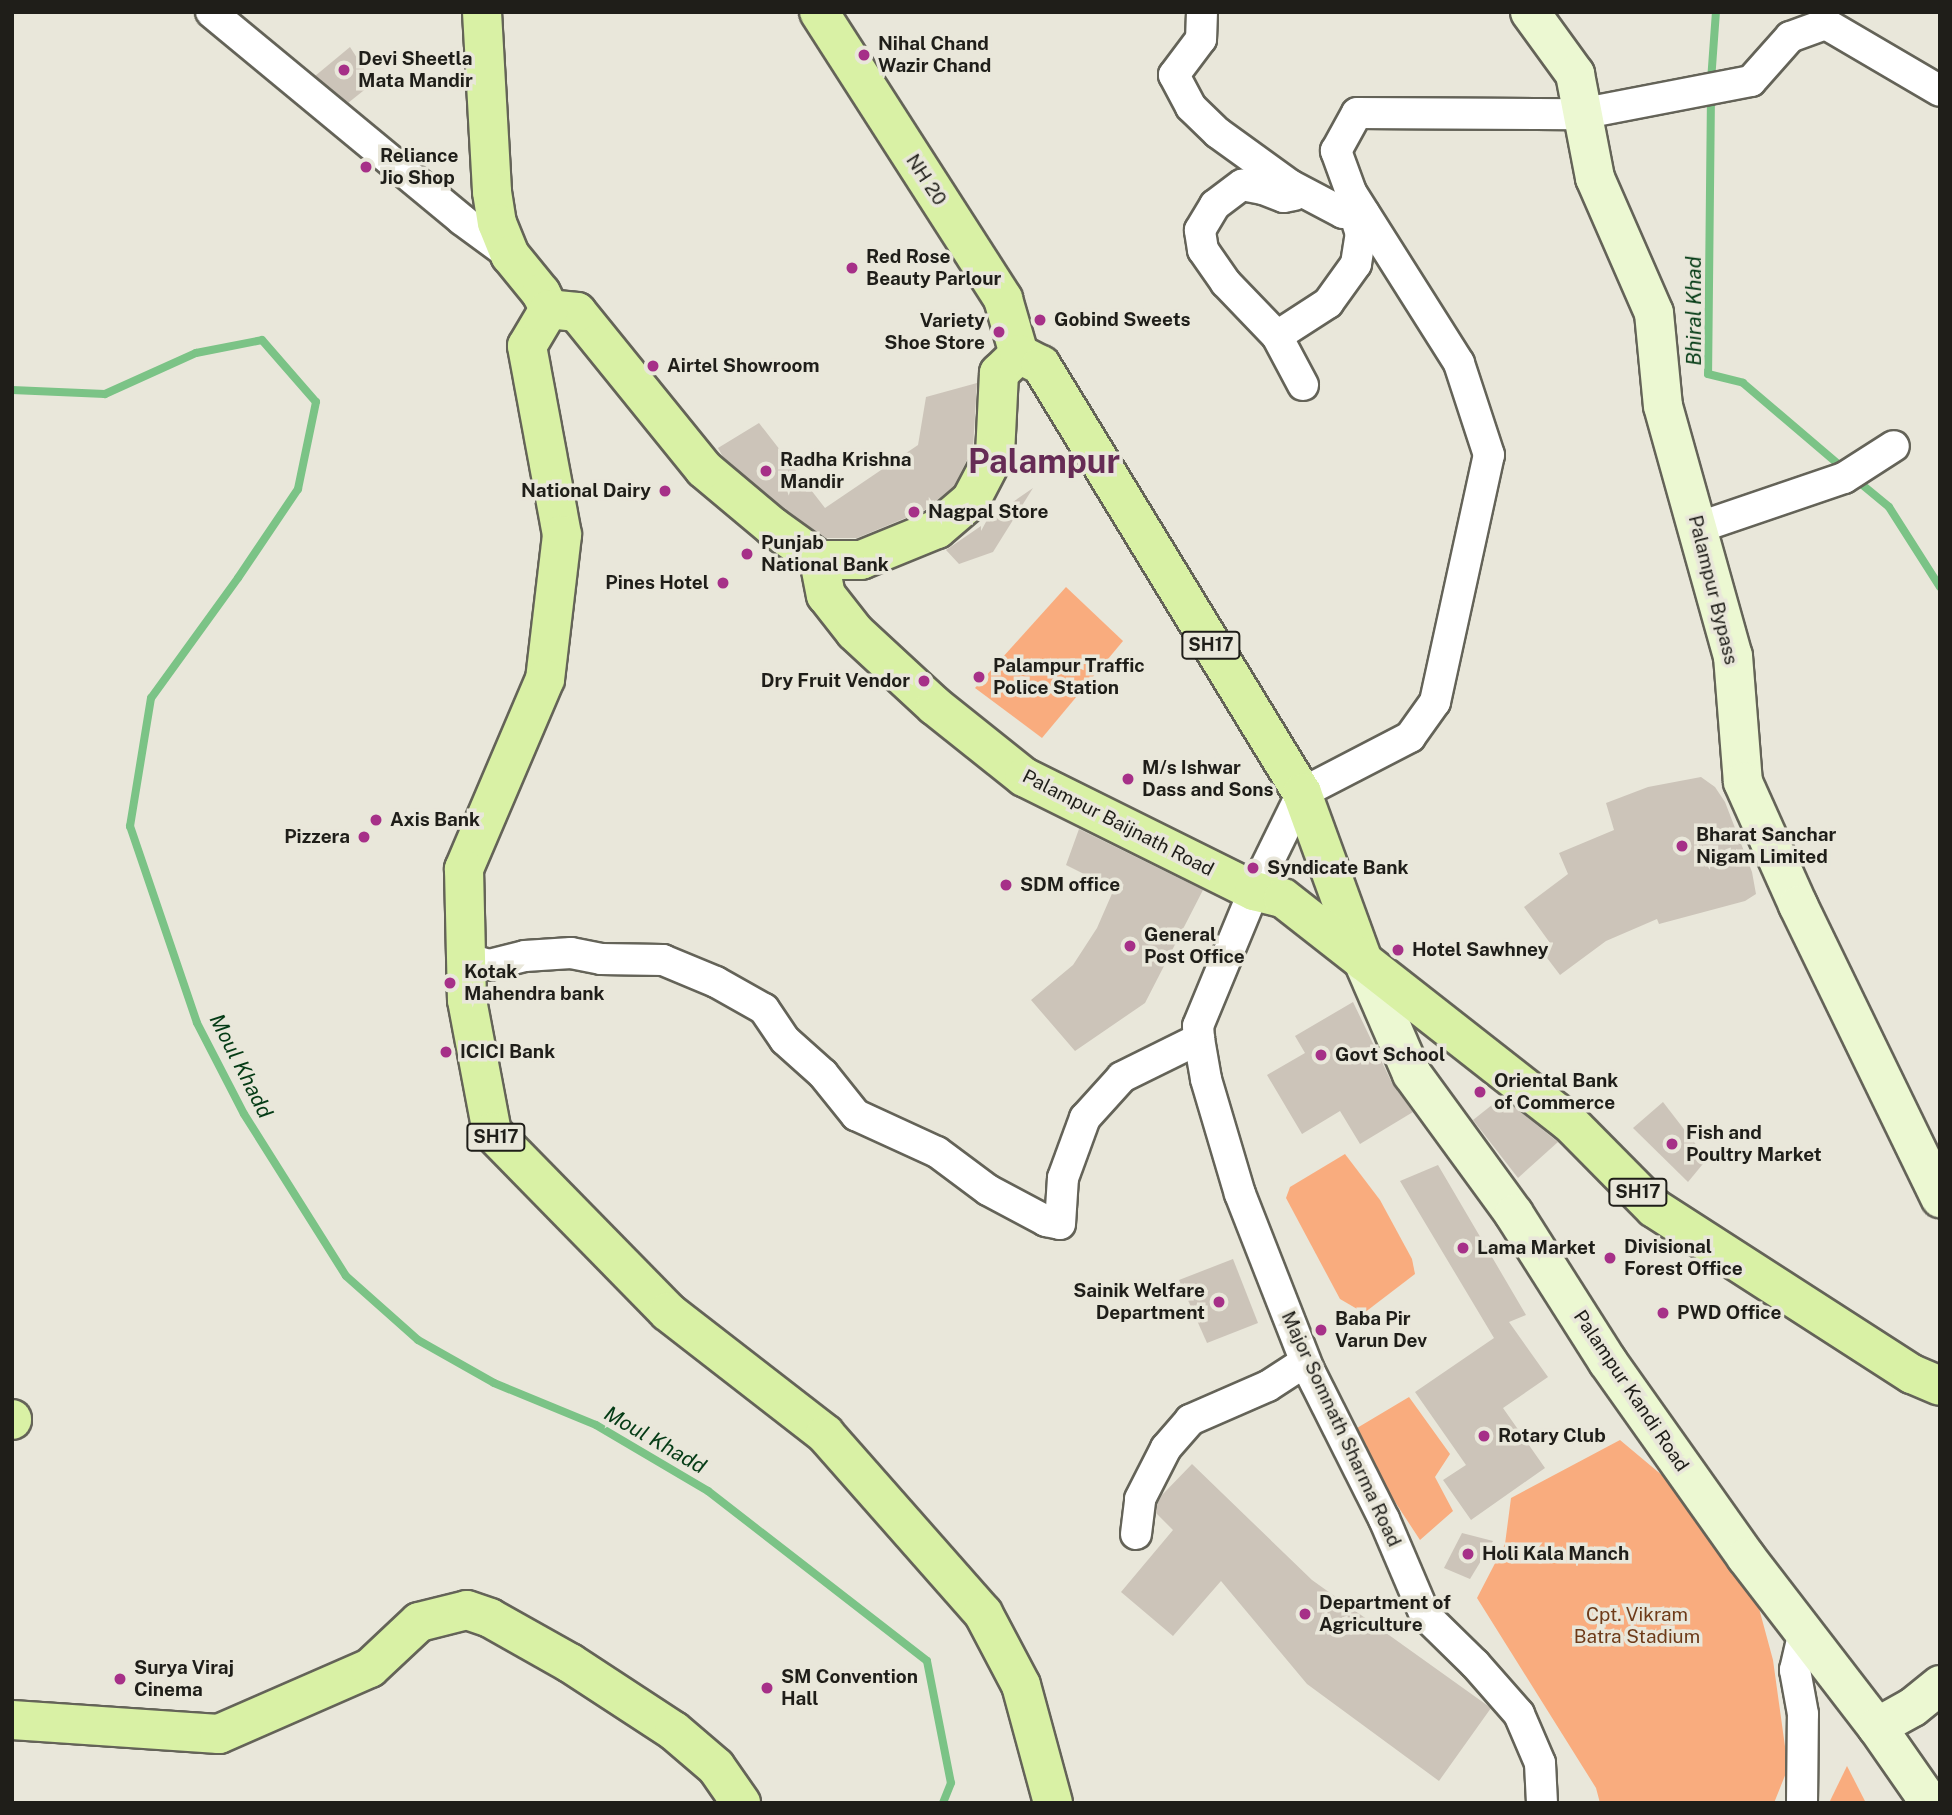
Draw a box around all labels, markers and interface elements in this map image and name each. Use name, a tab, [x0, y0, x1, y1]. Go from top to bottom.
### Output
place label: Nihal Chand Wazir Chand	[878, 33, 991, 77]
marker: Nihal Chand Wazir Chand	[856, 47, 872, 63]
place label: Devi Sheetla Mata Mandir	[358, 48, 473, 92]
marker: Devi Sheetla Mata Mandir	[336, 62, 352, 78]
place label: Reliance Jio Shop	[380, 145, 458, 189]
street label: NH 20	[901, 150, 951, 210]
marker: Reliance Jio Shop	[358, 159, 374, 175]
place label: Red Rose Beauty Parlour	[866, 246, 1001, 290]
water label: Bhiral Khad	[1681, 256, 1707, 366]
marker: Red Rose Beauty Parlour	[844, 260, 860, 276]
place label: Gobind Sweets	[1054, 309, 1191, 331]
place label: Variety Shoe Store	[884, 310, 985, 354]
marker: Gobind Sweets	[1032, 312, 1048, 328]
marker: Variety Shoe Store	[991, 324, 1007, 340]
place label: Airtel Showroom	[667, 355, 820, 377]
marker: Airtel Showroom	[645, 358, 661, 374]
district label: Palampur	[968, 442, 1120, 482]
place label: Radha Krishna Mandir	[780, 449, 911, 493]
marker: Radha Krishna Mandir	[758, 463, 774, 479]
place label: National Dairy	[521, 480, 651, 502]
marker: National Dairy	[657, 483, 673, 499]
place label: Nagpal Store	[928, 501, 1048, 523]
marker: Nagpal Store	[906, 504, 922, 520]
street label: Palampur Bypass	[1683, 513, 1743, 667]
place label: Punjab National Bank	[761, 532, 889, 576]
marker: Punjab National Bank	[739, 546, 755, 562]
place label: Pines Hotel	[605, 572, 709, 594]
marker: Pines Hotel	[715, 575, 731, 591]
road number: SH17	[1181, 630, 1241, 660]
place label: Palampur Traffic Police Station	[993, 655, 1145, 699]
marker: Palampur Traffic Police Station	[971, 669, 987, 685]
place label: Dry Fruit Vendor	[760, 670, 910, 692]
marker: Dry Fruit Vendor	[916, 673, 932, 689]
place label: M/s Ishwar Dass and Sons	[1142, 757, 1274, 801]
street label: Palampur Baijnath Road	[1019, 765, 1217, 881]
marker: M/s Ishwar Dass and Sons	[1120, 771, 1136, 787]
place label: Axis Bank	[390, 809, 480, 831]
marker: Axis Bank	[368, 812, 384, 828]
place label: Bharat Sanchar Nigam Limited	[1696, 824, 1836, 868]
place label: Pizzera	[284, 826, 350, 848]
marker: Pizzera	[356, 829, 372, 845]
marker: Bharat Sanchar Nigam Limited	[1674, 838, 1690, 854]
place label: Syndicate Bank	[1267, 857, 1408, 879]
marker: Syndicate Bank	[1245, 860, 1261, 876]
place label: SDM office	[1020, 874, 1120, 896]
marker: SDM office	[998, 877, 1014, 893]
place label: General Post Office	[1144, 924, 1245, 968]
marker: General Post Office	[1122, 938, 1138, 954]
place label: Hotel Sawhney	[1412, 939, 1548, 961]
marker: Hotel Sawhney	[1390, 942, 1406, 958]
place label: Kotak Mahendra bank	[464, 961, 604, 1005]
marker: Kotak Mahendra bank	[442, 975, 458, 991]
water label: Moul Khadd	[204, 1010, 278, 1122]
place label: ICICI Bank	[460, 1041, 555, 1063]
marker: ICICI Bank	[438, 1044, 454, 1060]
place label: Govt School	[1335, 1044, 1445, 1066]
marker: Govt School	[1313, 1047, 1329, 1063]
place label: Oriental Bank of Commerce	[1494, 1070, 1618, 1114]
marker: Oriental Bank of Commerce	[1472, 1084, 1488, 1100]
road number: SH17	[466, 1122, 526, 1152]
place label: Fish and Poultry Market	[1686, 1122, 1822, 1166]
marker: Fish and Poultry Market	[1664, 1136, 1680, 1152]
road number: SH17	[1608, 1177, 1668, 1206]
place label: Divisional Forest Office	[1624, 1236, 1743, 1280]
place label: Lama Market	[1477, 1237, 1596, 1259]
marker: Lama Market	[1455, 1240, 1471, 1256]
marker: Divisional Forest Office	[1602, 1250, 1618, 1266]
place label: Sainik Welfare Department	[1073, 1280, 1205, 1324]
marker: Sainik Welfare Department	[1211, 1294, 1227, 1310]
place label: PWD Office	[1677, 1302, 1781, 1324]
marker: PWD Office	[1655, 1305, 1671, 1321]
street label: Palampur Kandi Road	[1569, 1306, 1693, 1476]
street label: Major Somnath Sharma Road	[1276, 1308, 1406, 1550]
place label: Baba Pir Varun Dev	[1335, 1308, 1427, 1352]
marker: Baba Pir Varun Dev	[1313, 1322, 1329, 1338]
water label: Moul Khadd	[600, 1401, 710, 1479]
place label: Rotary Club	[1498, 1425, 1606, 1447]
marker: Rotary Club	[1476, 1428, 1492, 1444]
place label: Holi Kala Manch	[1482, 1543, 1629, 1565]
marker: Holi Kala Manch	[1460, 1546, 1476, 1562]
place label: Department of Agriculture	[1319, 1592, 1451, 1636]
park label: Cpt. Vikram Batra Stadium	[1574, 1604, 1700, 1648]
marker: Department of Agriculture	[1297, 1606, 1313, 1622]
place label: Surya Viraj Cinema	[134, 1657, 234, 1701]
place label: SM Convention Hall	[781, 1666, 918, 1710]
marker: Surya Viraj Cinema	[112, 1671, 128, 1687]
marker: SM Convention Hall	[759, 1680, 775, 1696]

